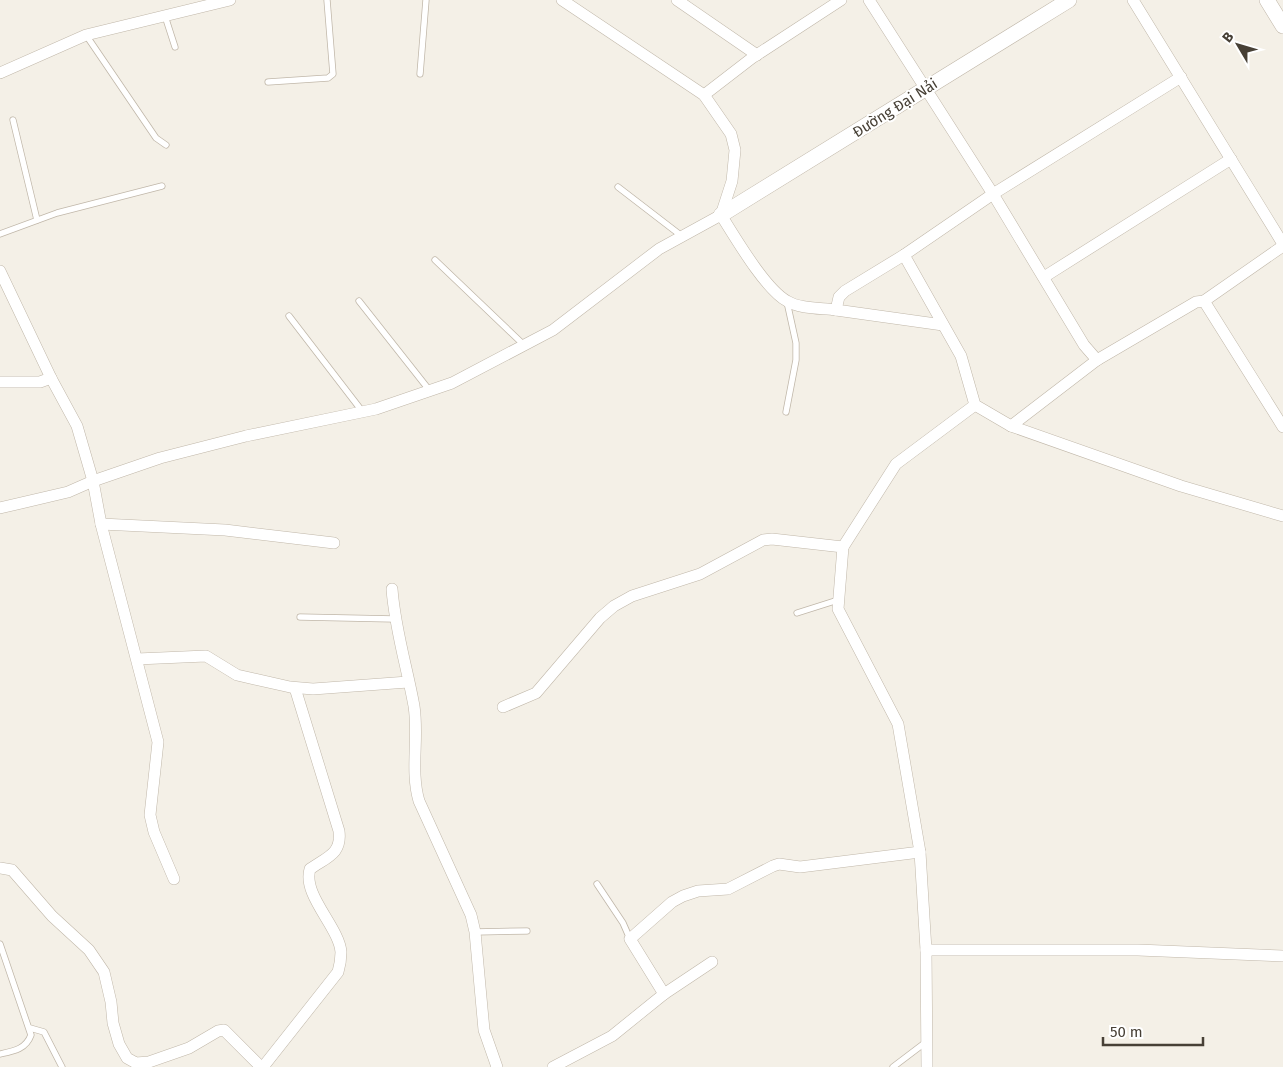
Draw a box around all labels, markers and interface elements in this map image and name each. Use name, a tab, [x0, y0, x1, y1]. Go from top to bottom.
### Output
north arrow	[1213, 20, 1263, 70]
text: B	[1219, 28, 1238, 46]
street label: Đường Đại Nải	[849, 75, 941, 141]
scale bar	[1103, 1014, 1203, 1046]
text: 50 m	[1110, 1023, 1143, 1041]

